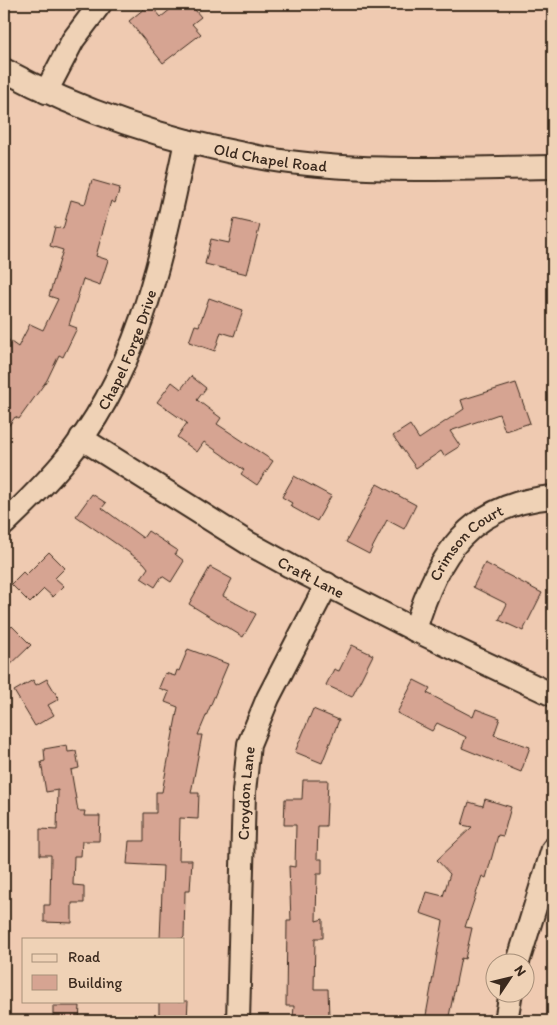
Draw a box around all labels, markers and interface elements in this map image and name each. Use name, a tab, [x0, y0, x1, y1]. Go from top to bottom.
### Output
street label: Old Chapel Road	[212, 139, 328, 175]
street label: Chapel Forge Drive	[93, 287, 160, 413]
street label: Crimson Court	[425, 500, 506, 584]
street label: Craft Lane	[275, 552, 348, 602]
street label: Croydon Lane	[233, 745, 258, 840]
legend	[22, 938, 185, 1002]
text: Road	[68, 948, 101, 966]
north arrow	[484, 952, 534, 1002]
text: N	[511, 962, 530, 980]
text: Building	[68, 974, 122, 992]

